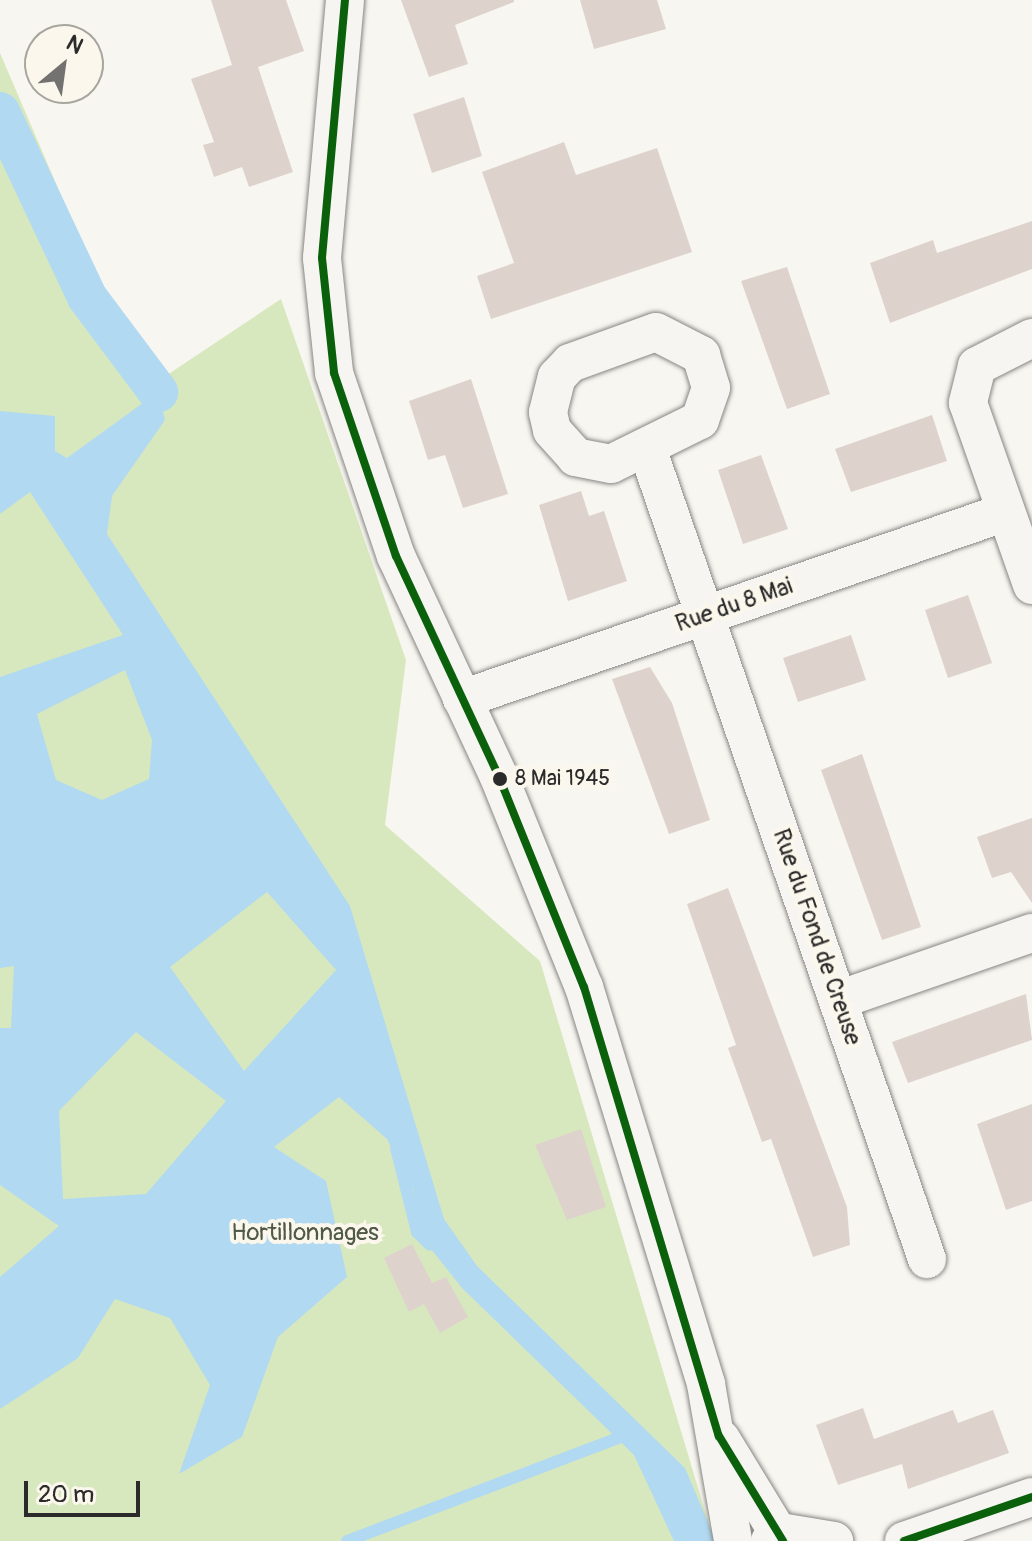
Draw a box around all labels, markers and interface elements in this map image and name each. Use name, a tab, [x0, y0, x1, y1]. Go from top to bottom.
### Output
north arrow	[24, 24, 104, 104]
text: N	[61, 29, 88, 61]
street label: Rue du 8 Mai	[672, 572, 796, 638]
place label: 8 Mai 1945	[515, 766, 610, 792]
marker: 8 Mai 1945	[492, 771, 508, 787]
street label: Rue du Fond de Creuse	[766, 825, 868, 1049]
park label: Hortillonnages	[231, 1219, 379, 1247]
scale bar	[28, 1465, 144, 1515]
text: 20 m	[38, 1480, 94, 1509]

